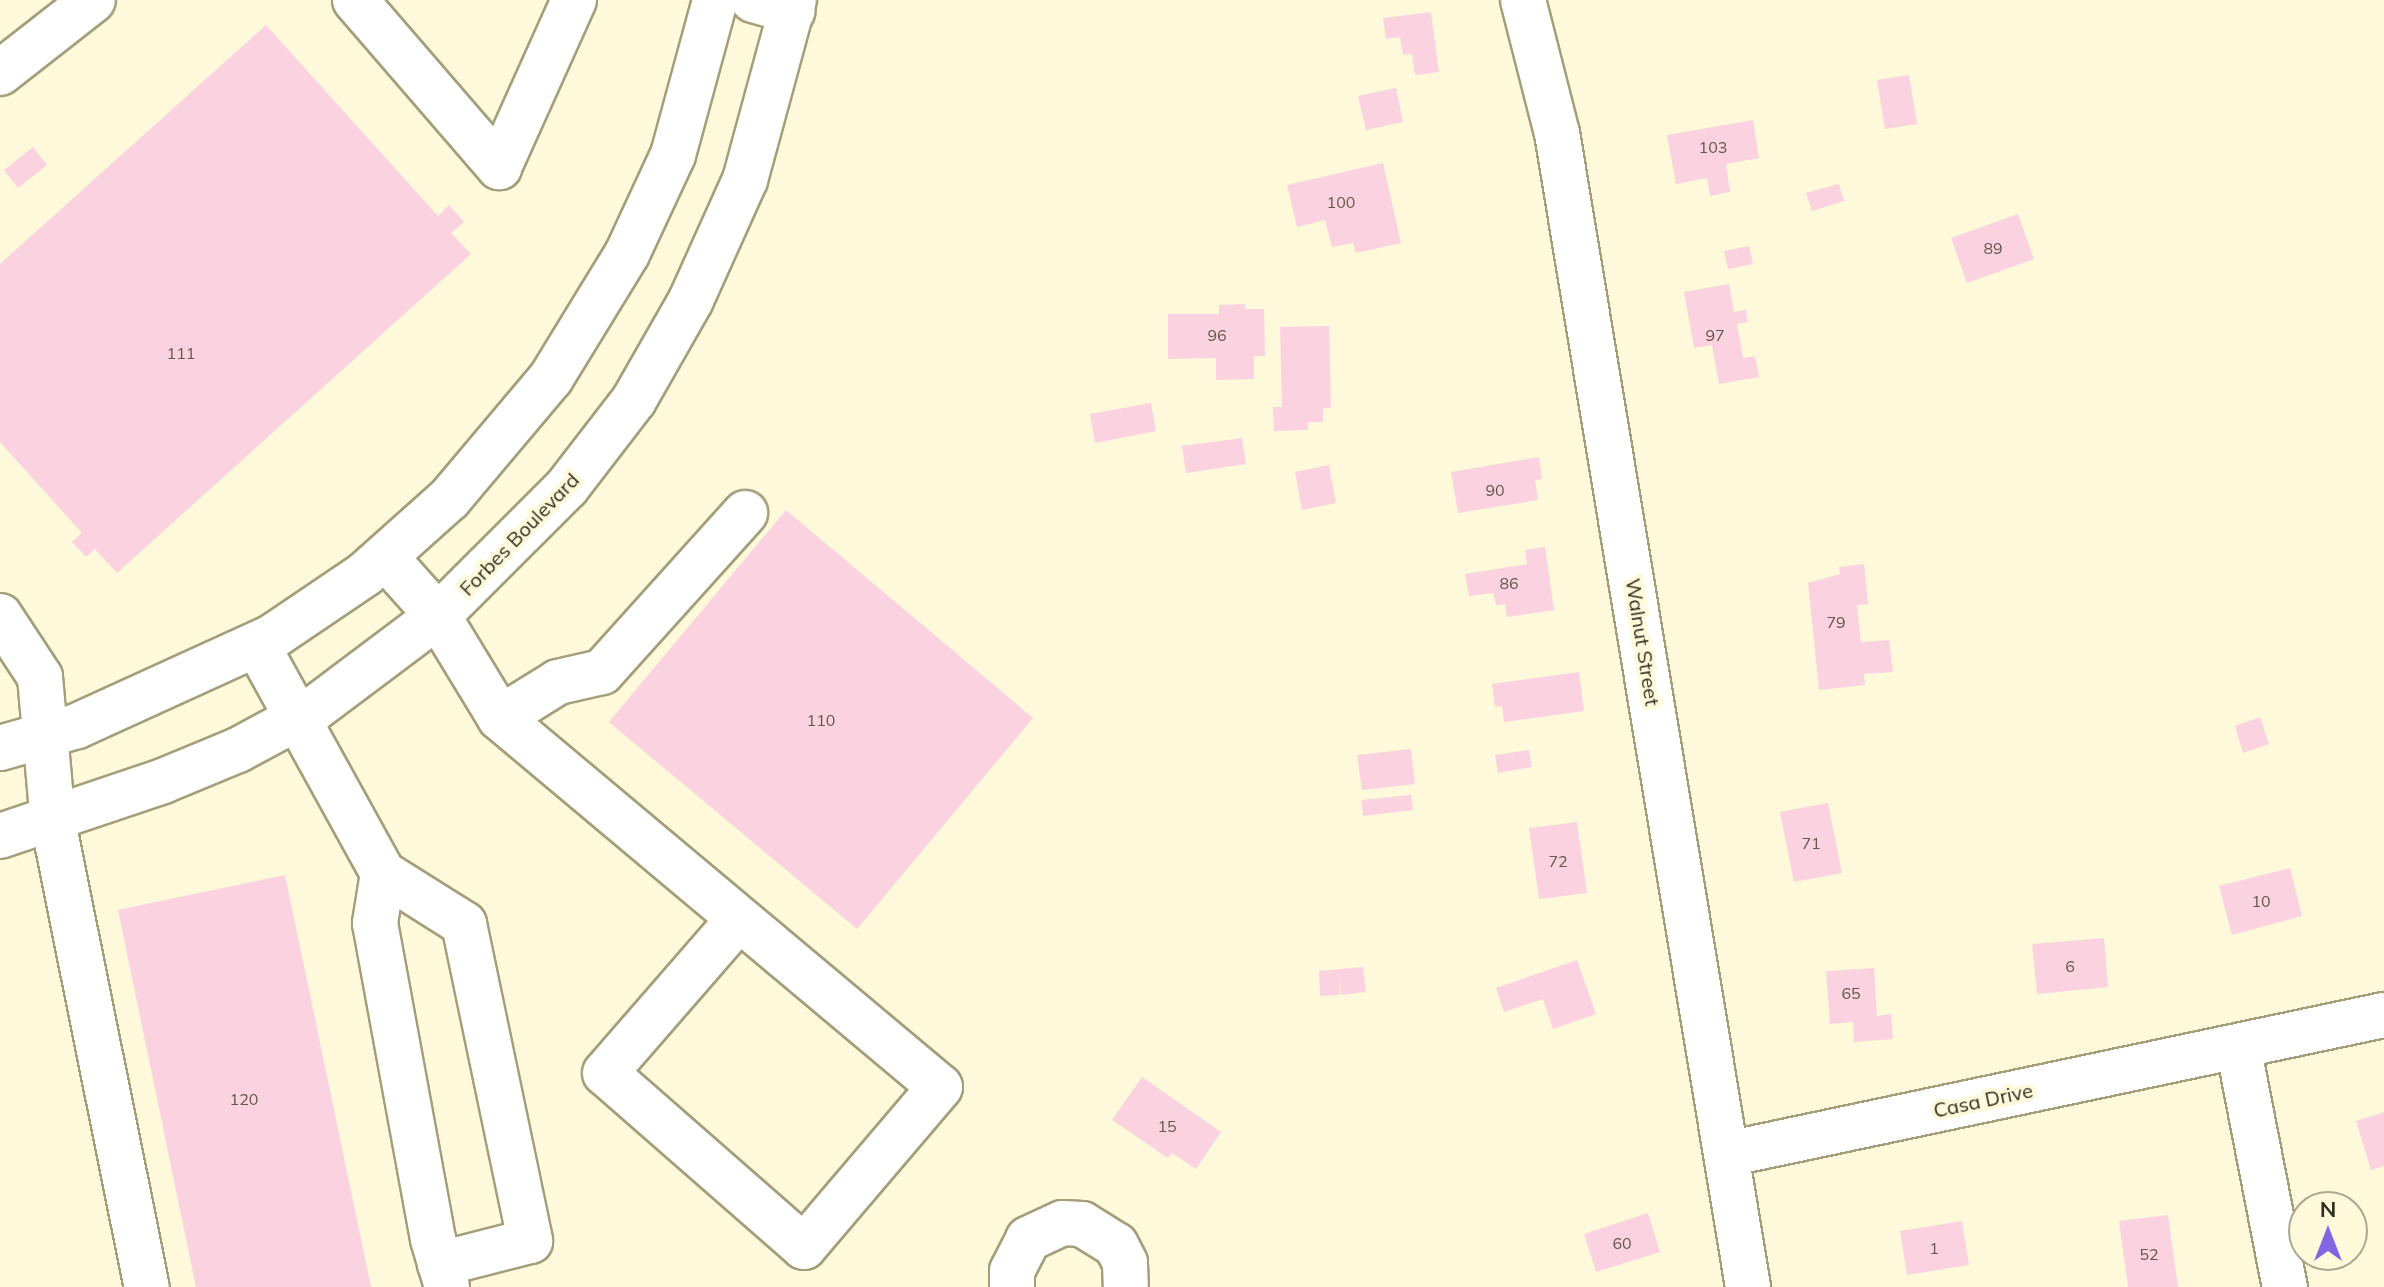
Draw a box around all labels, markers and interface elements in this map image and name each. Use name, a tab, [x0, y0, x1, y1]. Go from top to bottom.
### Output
house number: 103	[1699, 137, 1727, 157]
house number: 100	[1327, 192, 1355, 212]
house number: 89	[1983, 238, 2003, 258]
house number: 96	[1207, 325, 1227, 345]
house number: 97	[1705, 325, 1725, 345]
house number: 111	[167, 343, 195, 363]
street label: Forbes Boulevard	[454, 468, 584, 600]
house number: 90	[1485, 480, 1505, 500]
house number: 86	[1499, 573, 1519, 593]
street label: Walnut Street	[1621, 577, 1665, 707]
house number: 79	[1826, 612, 1846, 632]
house number: 110	[807, 710, 835, 730]
house number: 71	[1801, 833, 1821, 853]
house number: 72	[1548, 851, 1568, 871]
house number: 10	[2251, 891, 2271, 911]
house number: 6	[2065, 956, 2075, 976]
house number: 65	[1841, 983, 1861, 1003]
street label: Casa Drive	[1931, 1078, 2035, 1122]
house number: 120	[230, 1089, 258, 1109]
house number: 15	[1157, 1116, 1177, 1136]
north arrow	[2288, 1191, 2368, 1271]
text: N	[2320, 1195, 2336, 1223]
house number: 60	[1612, 1233, 1632, 1253]
house number: 1	[1929, 1238, 1939, 1258]
house number: 52	[2139, 1244, 2159, 1264]

